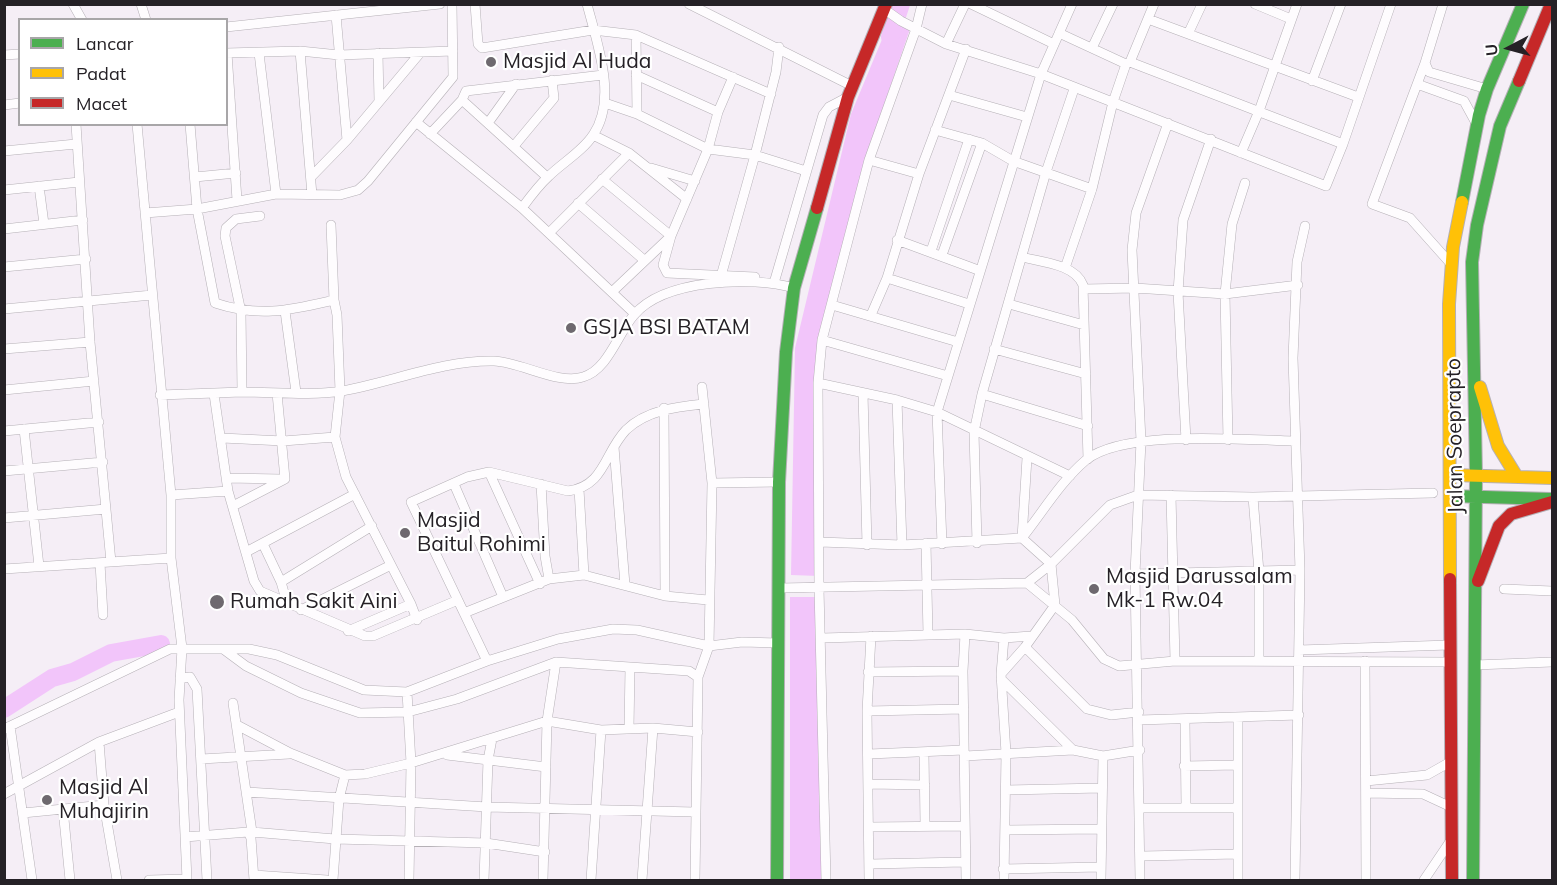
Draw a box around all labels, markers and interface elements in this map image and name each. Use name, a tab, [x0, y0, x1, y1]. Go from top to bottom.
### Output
legend	[18, 18, 228, 126]
north arrow	[1479, 18, 1539, 78]
text: Lancar	[76, 32, 133, 55]
text: U	[1481, 43, 1502, 57]
place label: Masjid Al Huda	[503, 49, 651, 75]
marker: Masjid Al Huda	[484, 55, 498, 69]
text: Padat	[76, 62, 126, 85]
text: Macet	[76, 92, 127, 115]
place label: GSJA BSI BATAM	[583, 315, 750, 341]
marker: GSJA BSI BATAM	[564, 321, 578, 335]
street label: Jalan Soeprapto	[1441, 358, 1469, 514]
place label: Masjid Baitul Rohimi	[417, 508, 546, 558]
marker: Masjid Baitul Rohimi	[398, 526, 412, 540]
place label: Masjid Darussalam Mk-1 Rw.04	[1106, 564, 1293, 614]
marker: Masjid Darussalam Mk-1 Rw.04	[1087, 582, 1101, 596]
place label: Rumah Sakit Aini	[230, 589, 398, 615]
marker: Rumah Sakit Aini	[208, 593, 226, 611]
place label: Masjid Al Muhajirin	[59, 775, 149, 825]
marker: Masjid Al Muhajirin	[40, 793, 54, 807]

